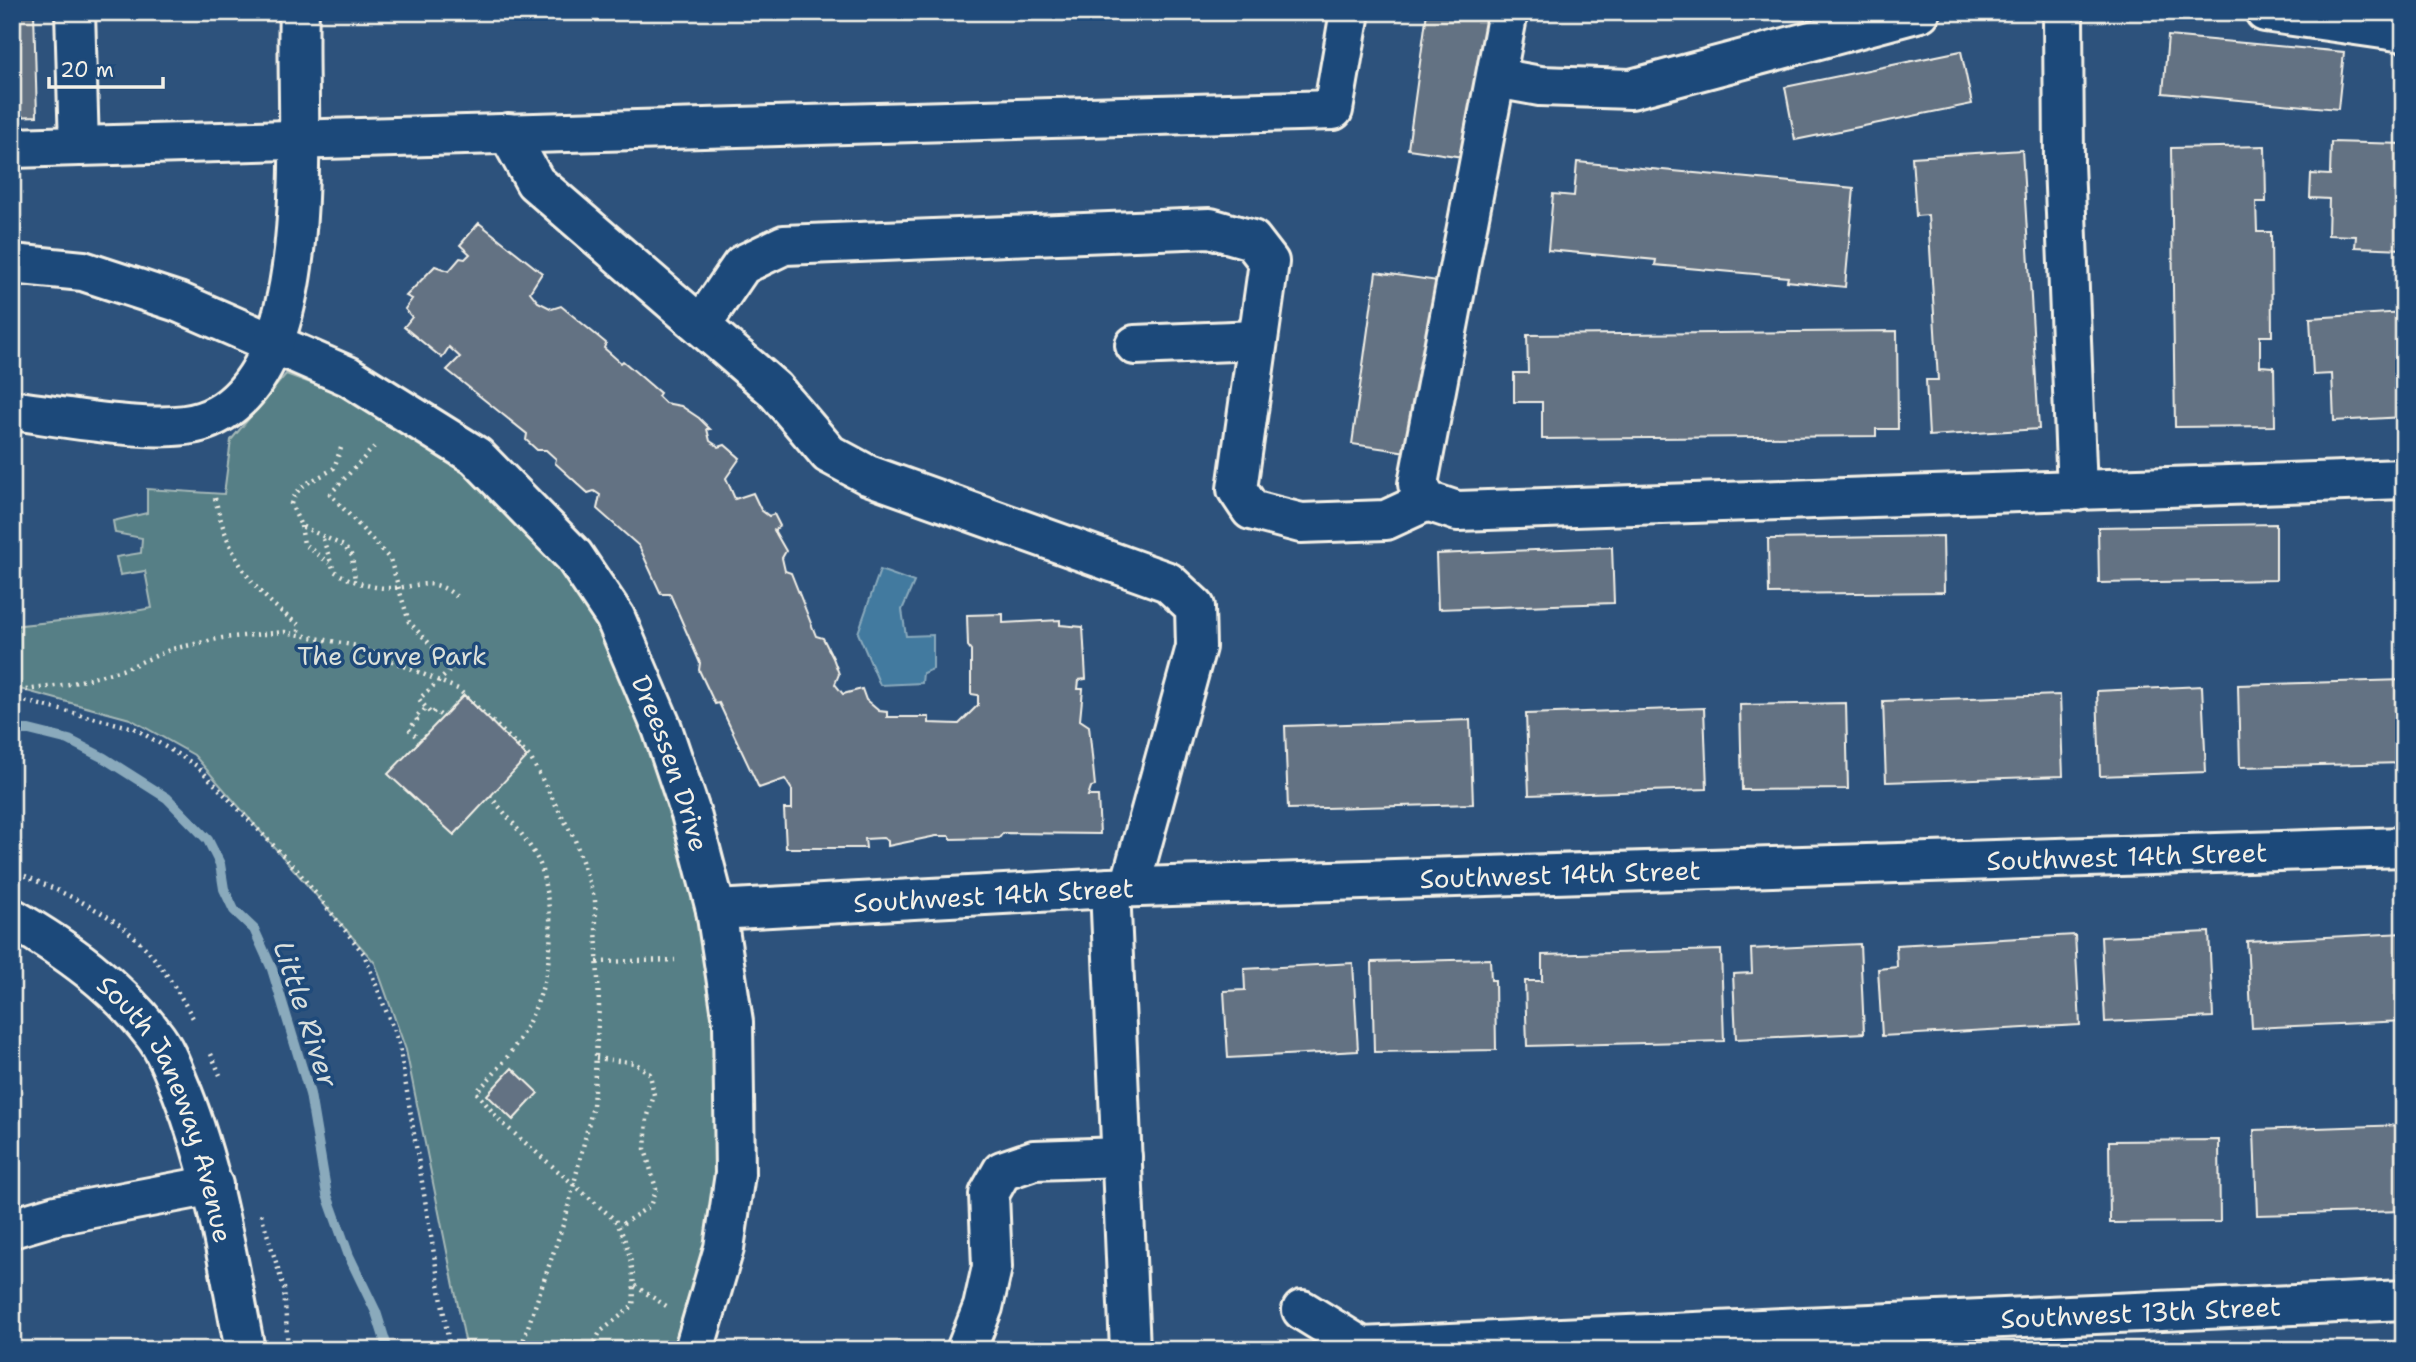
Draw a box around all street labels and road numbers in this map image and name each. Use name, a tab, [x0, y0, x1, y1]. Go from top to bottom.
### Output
street label: Dreessen Drive	[624, 670, 717, 855]
street label: Southwest 14th Street	[1986, 834, 2268, 878]
street label: Southwest 14th Street	[1419, 852, 1701, 896]
street label: Southwest 14th Street	[852, 870, 1134, 920]
street label: South Janeway Avenue	[90, 967, 241, 1246]
street label: Southwest 13th Street	[2000, 1288, 2282, 1336]

